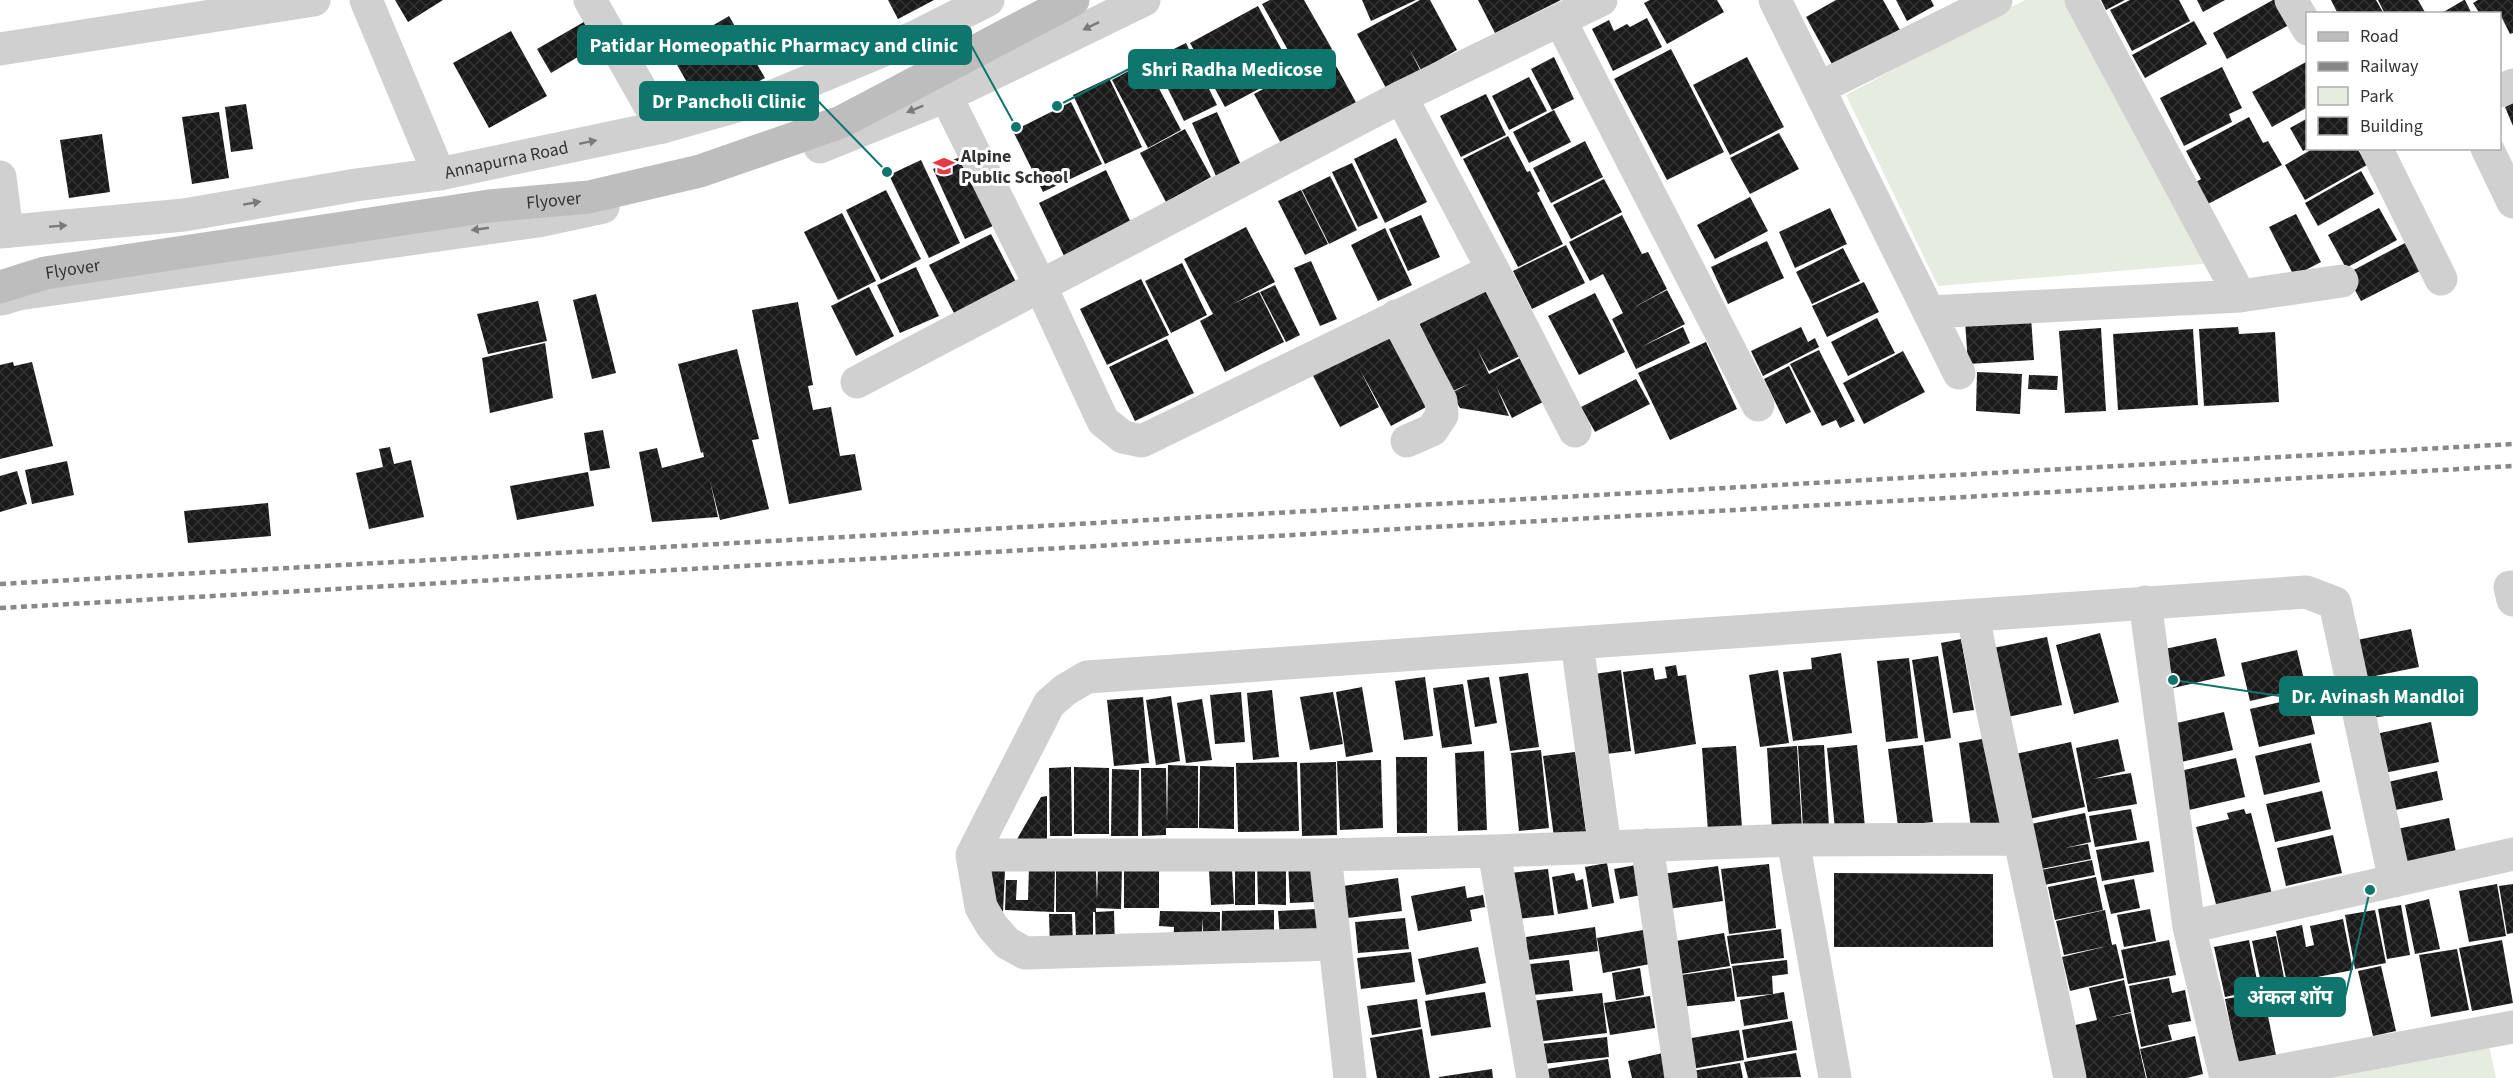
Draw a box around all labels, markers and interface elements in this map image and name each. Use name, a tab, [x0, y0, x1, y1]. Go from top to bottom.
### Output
legend	[2306, 12, 2501, 150]
one-way arrow	[1083, 21, 1100, 30]
text: Road	[2360, 24, 2399, 49]
callout: Patidar Homeopathic Pharmacy and clinic	[578, 26, 971, 64]
text: Patidar Homeopathic Pharmacy and clinic	[590, 32, 958, 60]
callout: Shri Radha Medicose	[1129, 50, 1335, 88]
text: Railway	[2360, 54, 2419, 79]
text: Shri Radha Medicose	[1141, 56, 1323, 84]
callout: Dr Pancholi Clinic	[640, 82, 818, 120]
text: Park	[2360, 84, 2394, 109]
text: Dr Pancholi Clinic	[652, 88, 806, 116]
one-way arrow	[906, 105, 924, 114]
text: Building	[2360, 114, 2423, 139]
street label: Annapurna Road	[442, 135, 571, 185]
one-way arrow	[579, 137, 597, 147]
place label: Alpine Public School	[960, 144, 1068, 190]
school or university icon: Alpine Public School	[932, 154, 956, 178]
street label: Flyover	[525, 186, 583, 216]
one-way arrow	[242, 198, 261, 207]
one-way arrow	[49, 221, 68, 231]
one-way arrow	[471, 224, 490, 233]
street label: Flyover	[44, 253, 102, 286]
callout: Dr. Avinash Mandloi	[2280, 677, 2477, 715]
text: Dr. Avinash Mandloi	[2291, 683, 2465, 711]
callout: अंकल शॉप	[2235, 978, 2345, 1016]
text: अंकल शॉप	[2247, 984, 2334, 1012]

